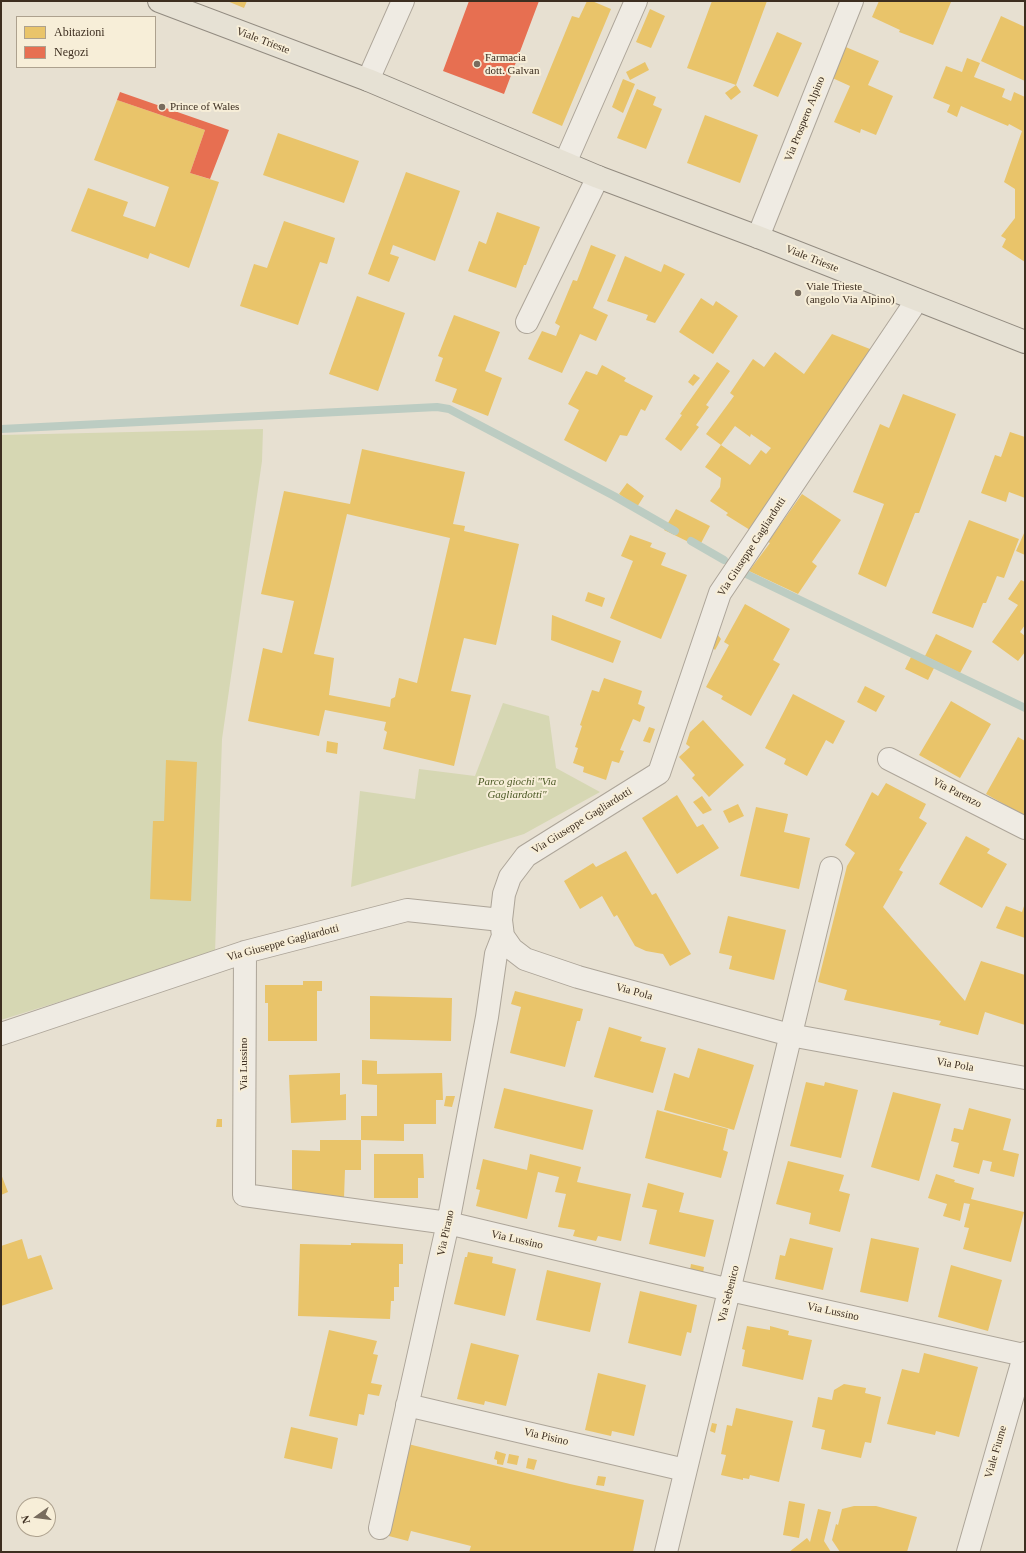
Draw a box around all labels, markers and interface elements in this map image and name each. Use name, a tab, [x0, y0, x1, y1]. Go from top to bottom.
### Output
legend	[16, 16, 156, 68]
text: Abitazioni	[54, 25, 105, 39]
street label: Viale Trieste	[234, 25, 292, 57]
text: Negozi	[54, 45, 89, 59]
place label: Farmacia dott. Galvan	[485, 51, 539, 77]
marker: Farmacia dott. Galvan	[472, 59, 482, 69]
street label: Via Prospero Alpino	[782, 75, 828, 163]
place label: Prince of Wales	[170, 100, 239, 114]
marker: Prince of Wales	[157, 102, 167, 112]
street label: Viale Trieste	[784, 242, 840, 276]
place label: Viale Trieste (angolo Via Alpino)	[806, 280, 895, 306]
marker: Viale Trieste (angolo Via Alpino)	[793, 288, 803, 298]
street label: Via Giuseppe Gagliardotti	[715, 495, 789, 599]
park label: Parco giochi "Via Gagliardotti"	[478, 775, 556, 801]
street label: Via Parenzo	[930, 775, 984, 811]
street label: Via Giuseppe Gagliardotti	[530, 785, 634, 857]
street label: Via Giuseppe Gagliardotti	[226, 922, 340, 964]
street label: Via Pola	[614, 981, 654, 1003]
street label: Via Lussino	[237, 1038, 251, 1090]
street label: Via Pola	[935, 1055, 975, 1075]
street label: Via Pirano	[435, 1209, 457, 1257]
street label: Via Lussino	[490, 1228, 544, 1252]
street label: Via Sebenico	[716, 1264, 742, 1324]
street label: Via Lussino	[806, 1300, 860, 1324]
street label: Viale Fiume	[982, 1424, 1010, 1480]
street label: Via Pisino	[522, 1425, 570, 1449]
north arrow	[16, 1497, 56, 1537]
text: N	[19, 1514, 32, 1525]

